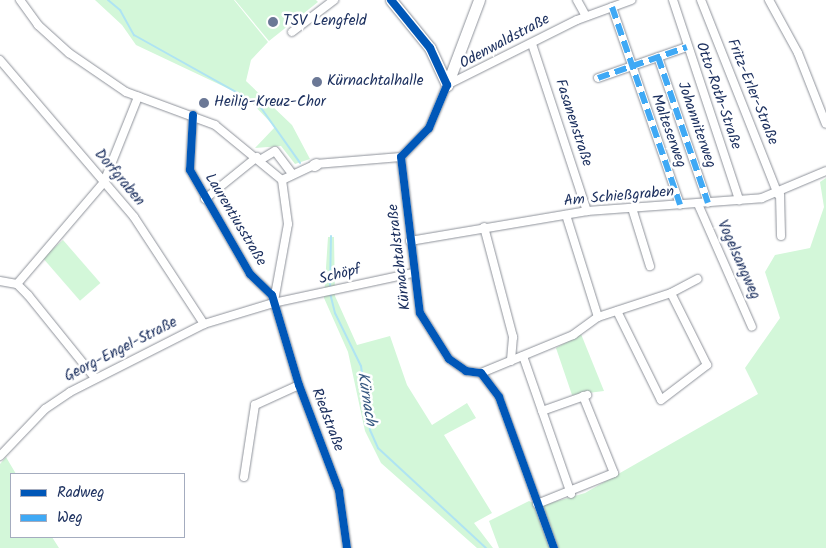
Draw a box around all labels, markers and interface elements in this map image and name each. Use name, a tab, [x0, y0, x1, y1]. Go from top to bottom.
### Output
street label: Odenwaldstraße	[457, 11, 553, 73]
place label: TSV Lengfeld	[283, 13, 367, 31]
marker: TSV Lengfeld	[267, 16, 279, 28]
street label: Fritz-Erler-Straße	[722, 36, 782, 148]
street label: Otto-Roth-Straße	[691, 40, 745, 152]
place label: Kürnachtalhalle	[327, 73, 423, 91]
marker: Kürnachtalhalle	[311, 76, 323, 88]
street label: Fasanenstraße	[550, 77, 596, 169]
street label: Johanniterweg	[673, 80, 719, 170]
street label: Malteserweg	[646, 92, 690, 170]
place label: Heilig-Kreuz-Chor	[214, 94, 326, 112]
marker: Heilig-Kreuz-Chor	[198, 97, 210, 109]
street label: Dorfgraben	[90, 146, 148, 210]
street label: Laurentiusstraße	[200, 170, 270, 270]
street label: Am Schießgraben	[563, 183, 675, 211]
street label: Kürnachtalstraße	[385, 203, 415, 311]
street label: Vogelsangweg	[713, 218, 763, 302]
street label: Schöpf	[317, 261, 363, 289]
street label: Georg-Engel-Straße	[62, 314, 180, 386]
water label: Kürnach	[352, 371, 380, 427]
street label: Riedstraße	[307, 386, 347, 454]
legend	[10, 473, 185, 538]
text: Radweg	[57, 481, 104, 505]
text: Weg	[57, 506, 83, 530]

